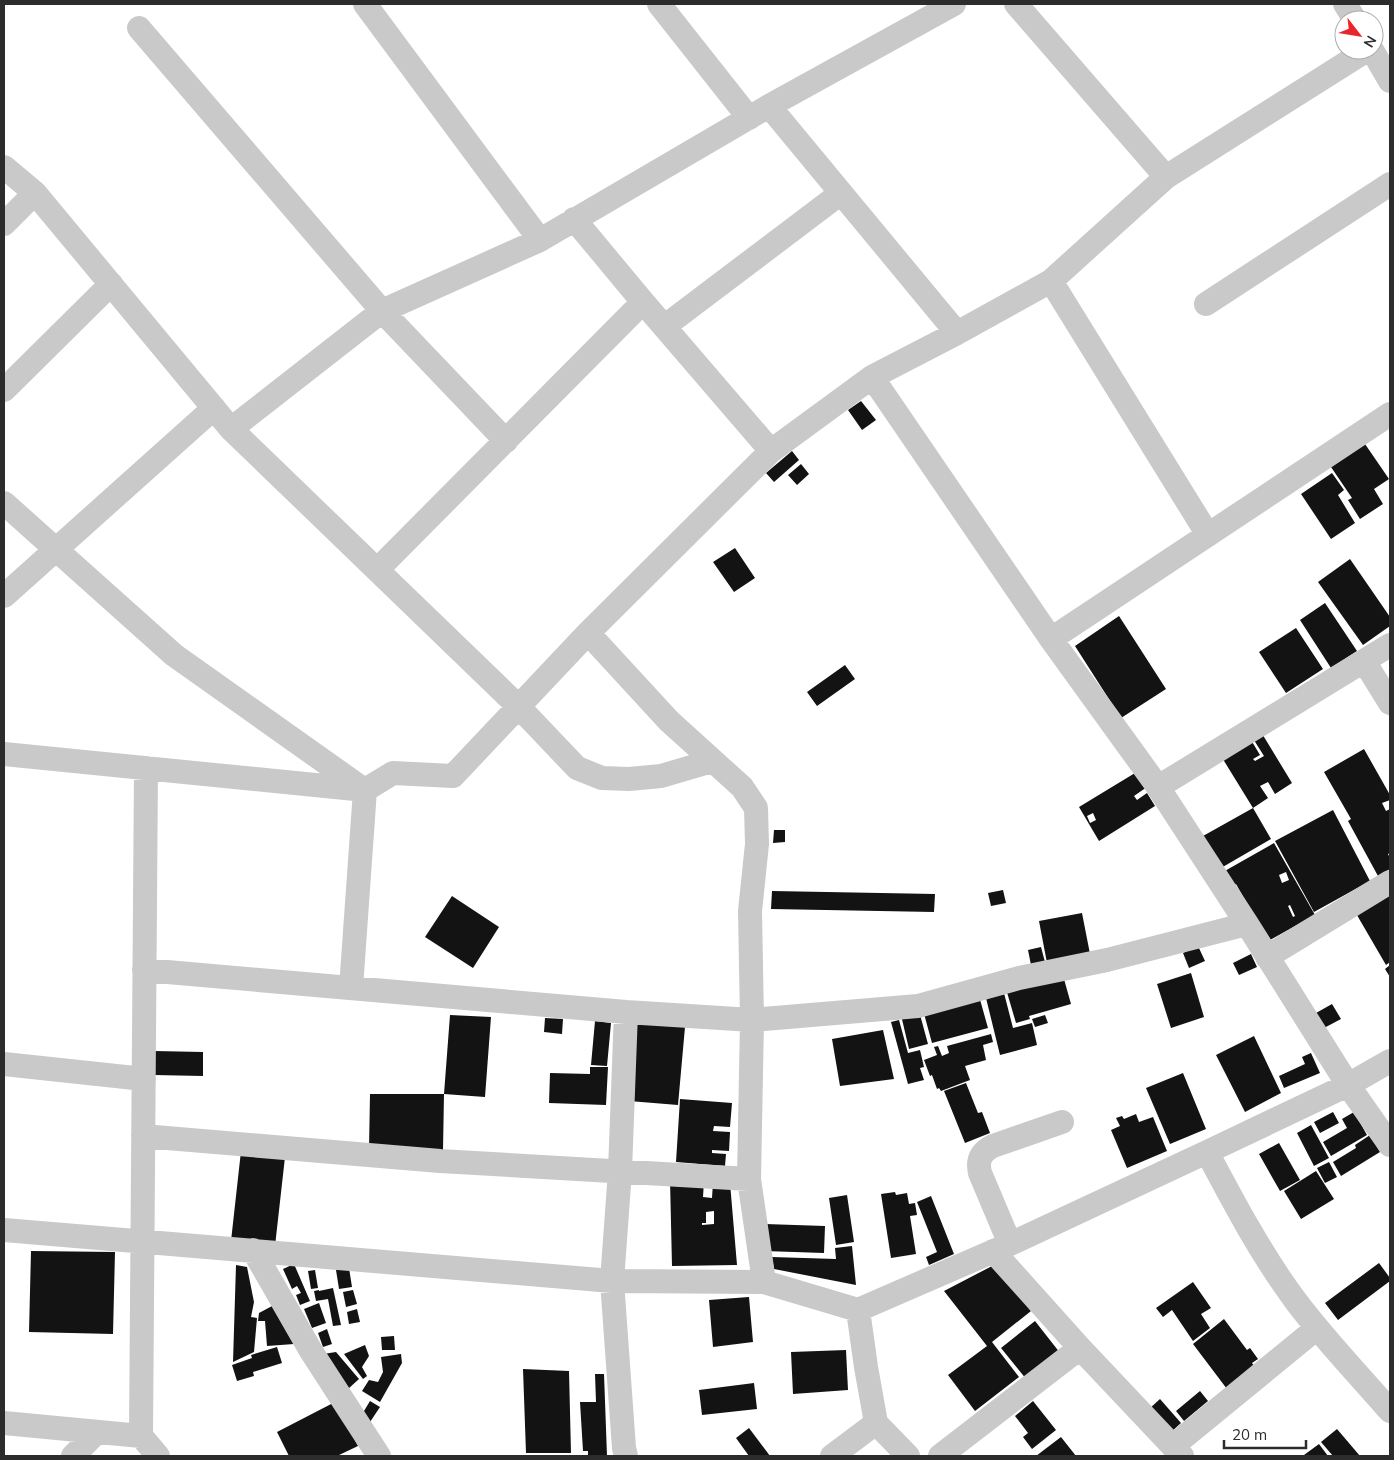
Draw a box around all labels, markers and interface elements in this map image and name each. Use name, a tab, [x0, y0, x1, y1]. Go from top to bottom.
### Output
north arrow	[1334, 10, 1384, 60]
text: N	[1360, 33, 1381, 51]
scale bar	[1224, 1418, 1306, 1450]
text: 20 m	[1232, 1425, 1267, 1444]

